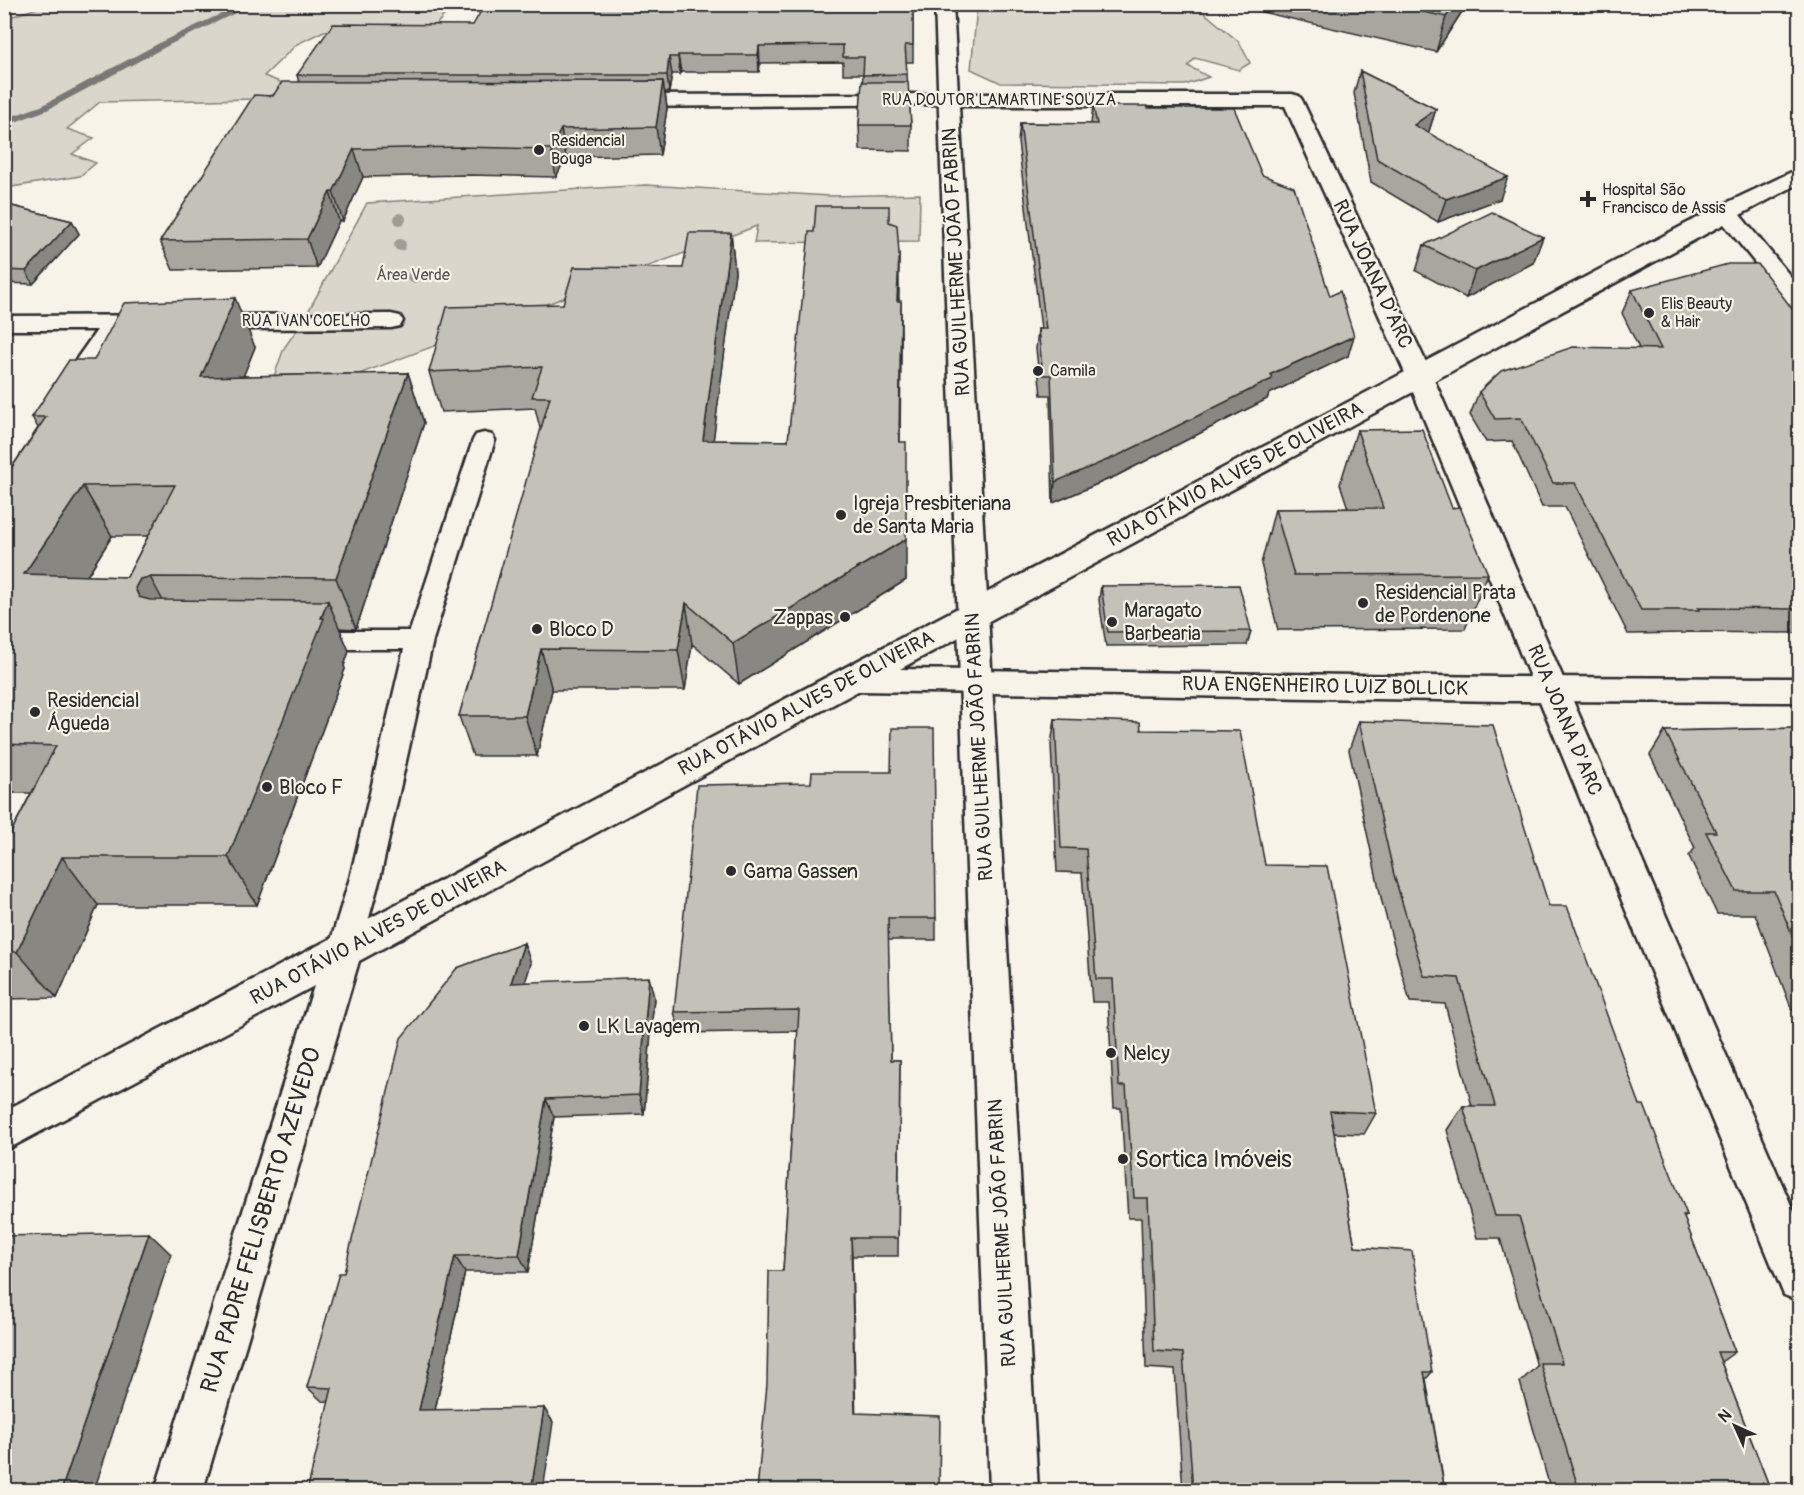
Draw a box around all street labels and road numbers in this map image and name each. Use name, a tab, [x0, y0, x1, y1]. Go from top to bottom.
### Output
street label: RUA DOUTOR LAMARTINE SOUZA	[882, 90, 1116, 110]
street label: RUA GUILHERME JOÃO FABRIN	[936, 127, 976, 397]
street label: RUA JOANA D'ARC	[1328, 195, 1418, 353]
street label: RUA IVAN COELHO	[242, 311, 370, 331]
street label: RUA OTÁVIO ALVES DE OLIVEIRA	[1103, 396, 1367, 552]
street label: RUA GUILHERME JOÃO FABRIN	[959, 612, 999, 882]
street label: RUA OTÁVIO ALVES DE OLIVEIRA	[674, 625, 938, 781]
street label: RUA JOANA D'ARC	[1522, 641, 1608, 799]
street label: RUA ENGENHEIRO LUIZ BOLLICK	[1182, 671, 1468, 701]
street label: RUA OTÁVIO ALVES DE OLIVEIRA	[246, 854, 510, 1010]
street label: RUA PADRE FELISBERTO AZEVEDO	[195, 1044, 327, 1396]
street label: RUA GUILHERME JOÃO FABRIN	[982, 1098, 1022, 1368]

